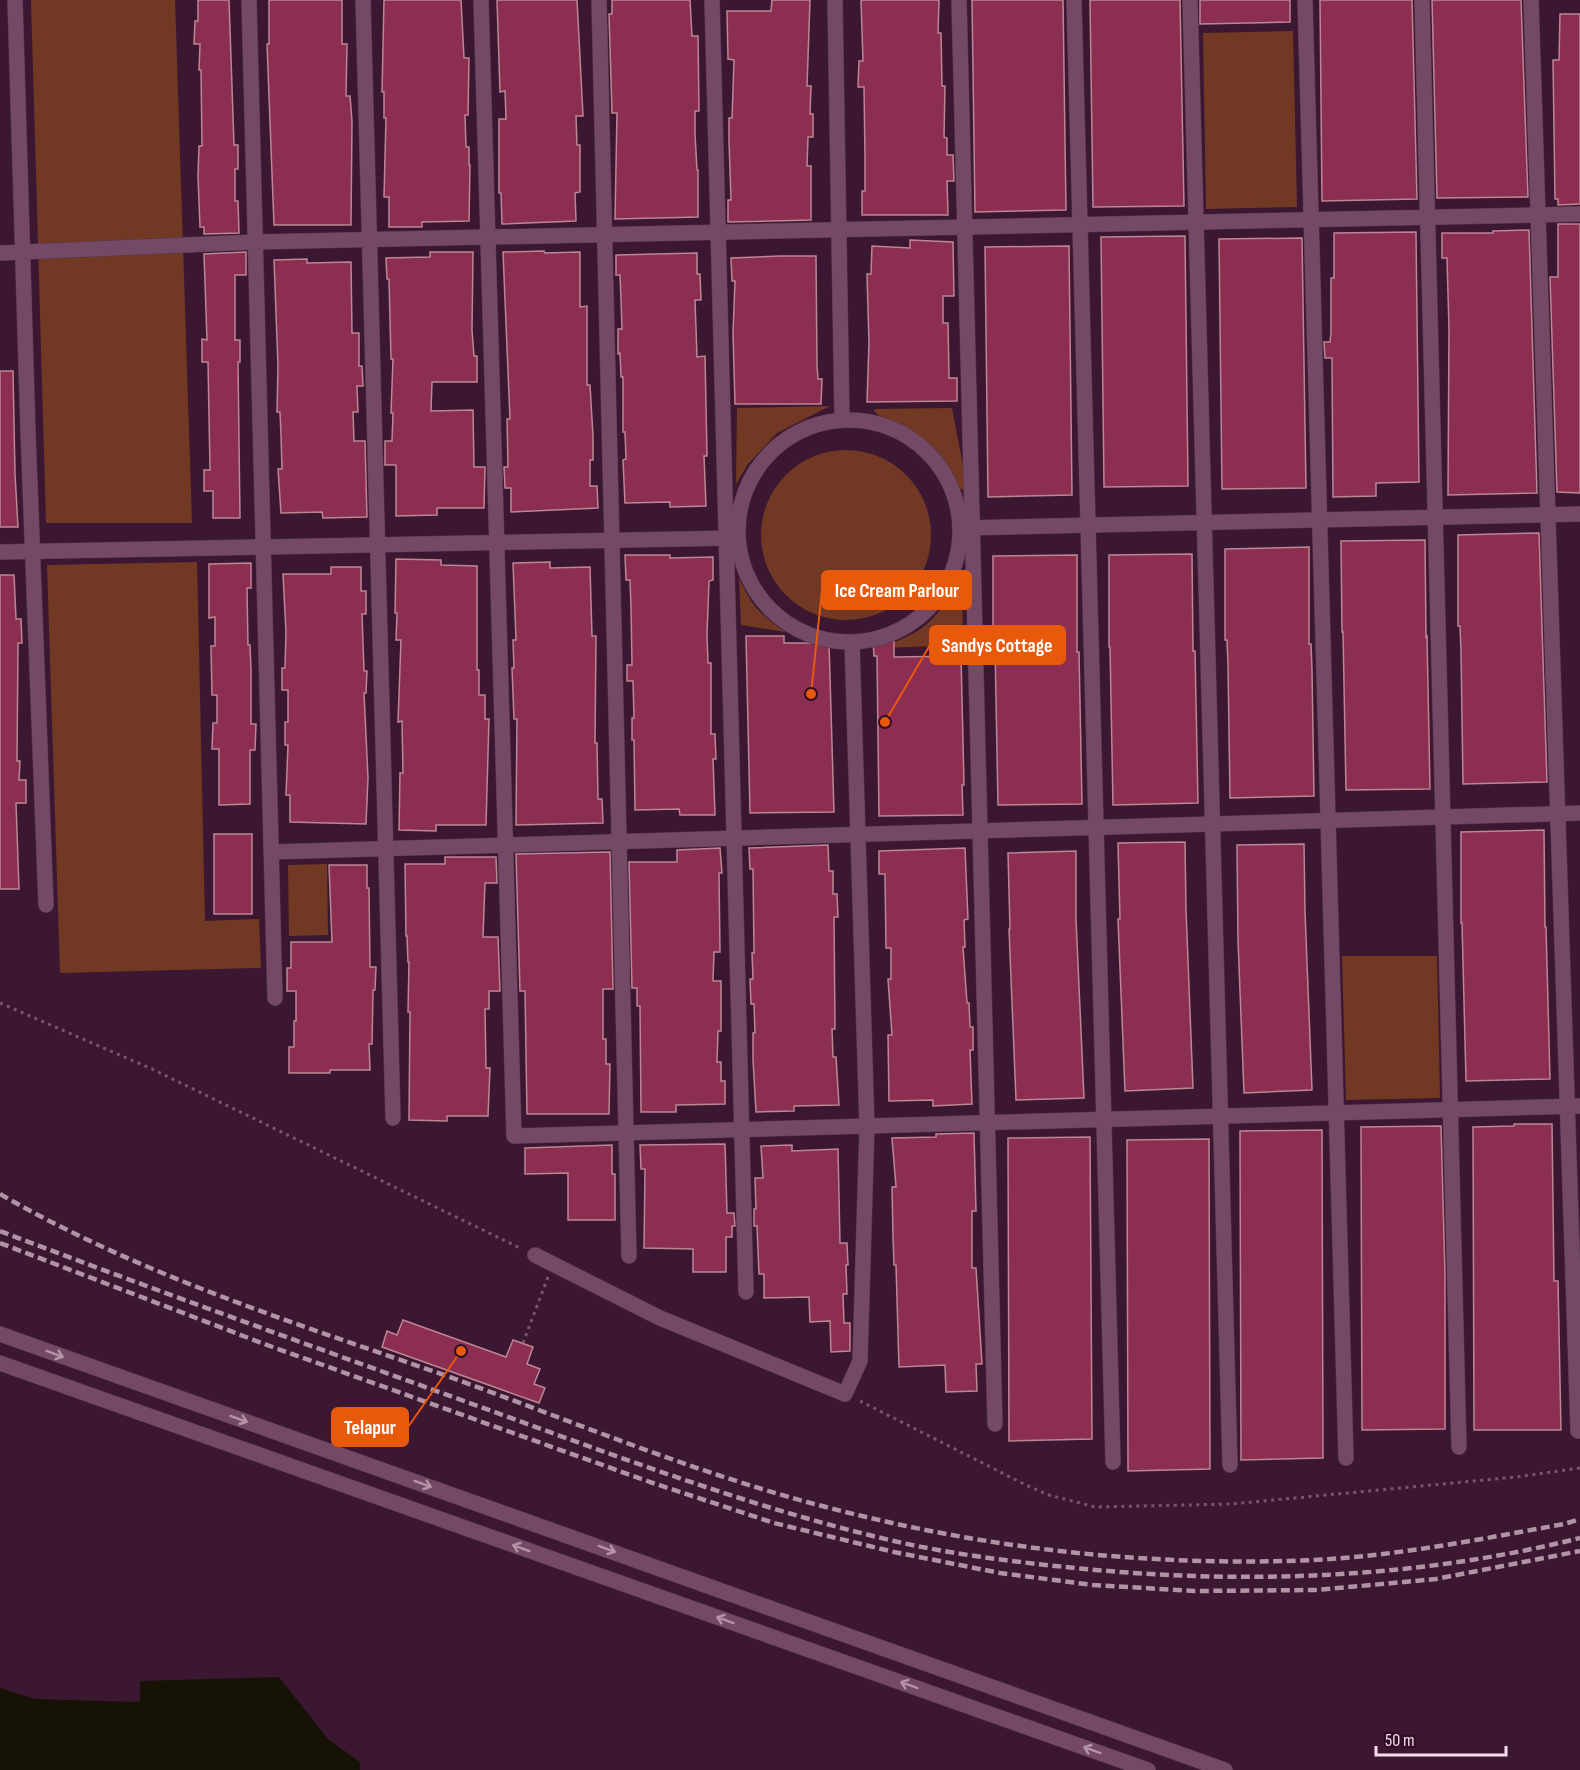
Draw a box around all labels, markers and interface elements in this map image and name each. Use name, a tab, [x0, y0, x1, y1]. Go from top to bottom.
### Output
callout: Ice Cream Parlour	[822, 571, 971, 609]
text: Ice Cream Parlour	[835, 579, 959, 603]
callout: Sandys Cottage	[930, 626, 1065, 664]
text: Sandys Cottage	[942, 634, 1052, 658]
one-way arrow	[45, 1350, 64, 1361]
callout: Telapur	[332, 1408, 408, 1446]
one-way arrow	[229, 1415, 248, 1426]
text: Telapur	[344, 1416, 396, 1440]
one-way arrow	[413, 1480, 432, 1491]
one-way arrow	[512, 1541, 531, 1552]
one-way arrow	[597, 1545, 615, 1556]
one-way arrow	[716, 1614, 735, 1625]
one-way arrow	[900, 1679, 919, 1690]
scale bar	[1376, 1719, 1506, 1757]
text: 50 m	[1385, 1730, 1415, 1751]
one-way arrow	[1084, 1744, 1102, 1755]

